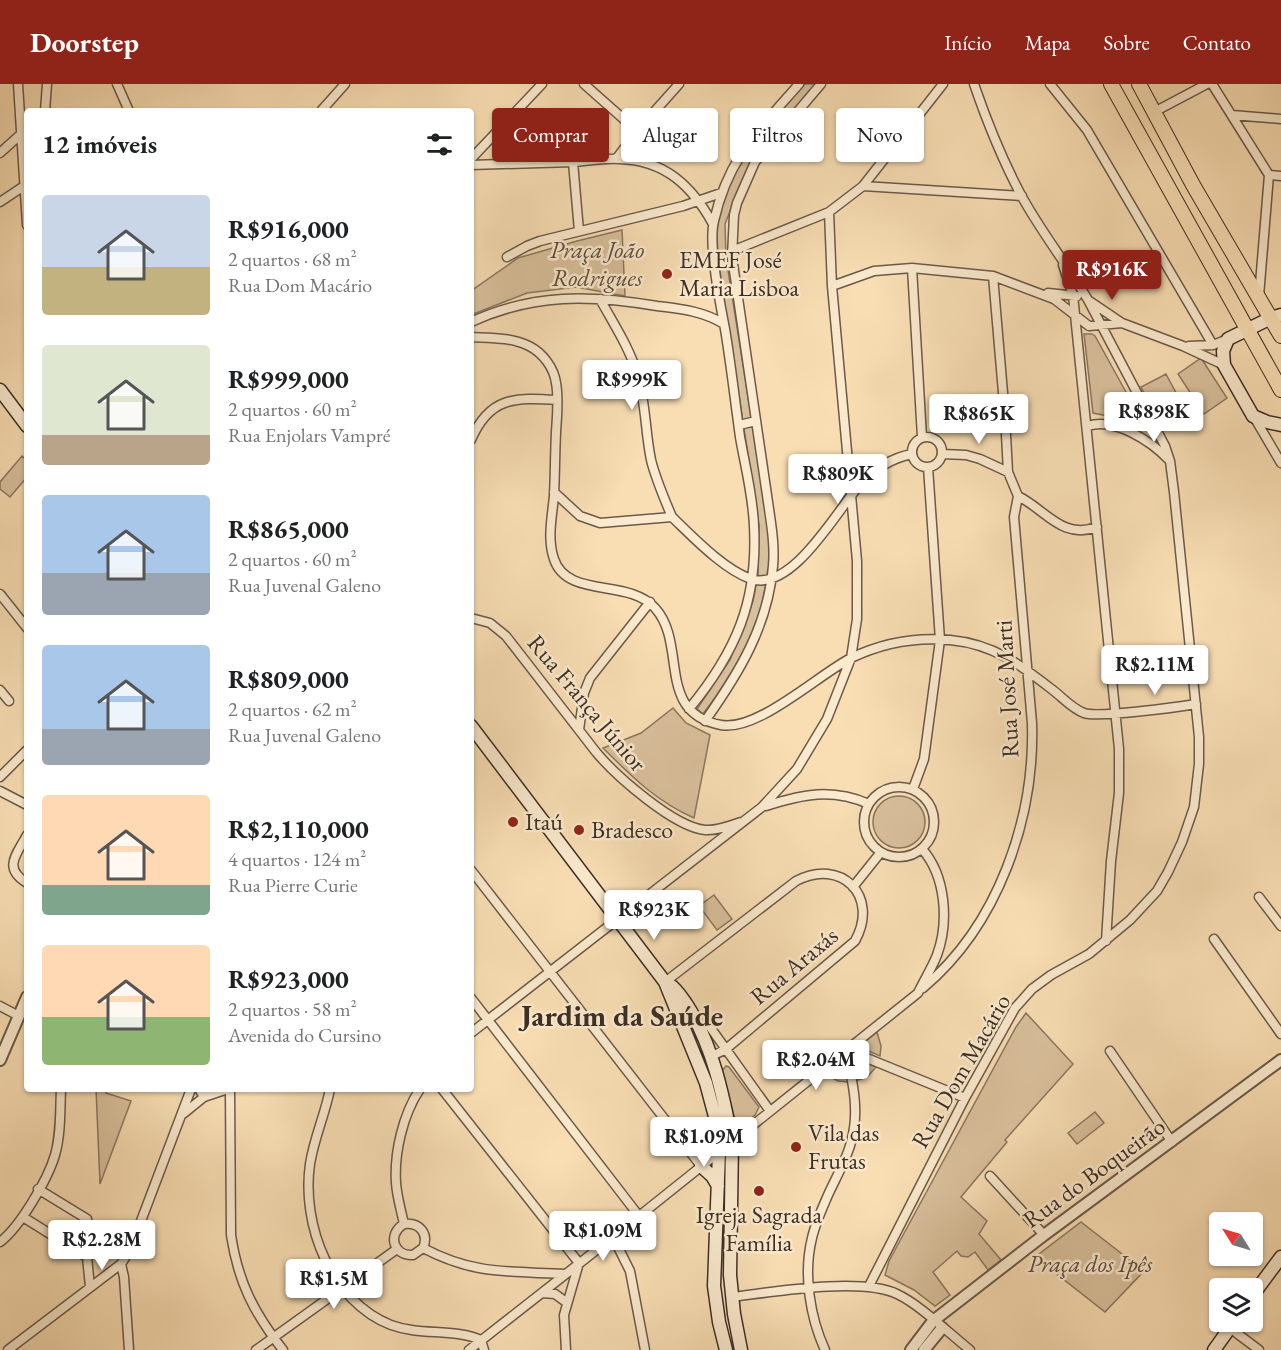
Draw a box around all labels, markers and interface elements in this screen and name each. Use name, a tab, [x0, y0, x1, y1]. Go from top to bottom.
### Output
text: Doorstep	[30, 24, 139, 60]
text: Início	[944, 29, 992, 56]
text: Mapa	[1025, 29, 1070, 56]
text: Sobre	[1103, 29, 1150, 56]
text: Contato	[1183, 29, 1251, 56]
chip: Comprar	[492, 108, 609, 162]
chip: Alugar	[621, 108, 718, 162]
chip: Filtros	[730, 108, 824, 162]
chip: Novo	[836, 108, 924, 162]
text: 12 imóveis	[42, 127, 157, 161]
icon: filters	[423, 128, 456, 161]
text: R$916,000	[228, 212, 349, 246]
icon: home	[90, 219, 162, 291]
park label: Praça João Rodrigues	[550, 234, 644, 293]
place label: EMEF José Maria Lisboa	[679, 244, 799, 303]
text: 2 quartos · 68 m²	[228, 246, 357, 272]
pin: R$916K	[1063, 250, 1161, 301]
text: R$916K	[1076, 256, 1148, 282]
marker: EMEF José Maria Lisboa	[660, 267, 674, 281]
text: Rua Dom Macário	[228, 272, 372, 298]
pin: R$999K	[583, 360, 681, 411]
text: R$999,000	[228, 362, 349, 396]
text: R$999K	[596, 366, 668, 392]
icon: home	[90, 369, 162, 441]
pin: R$898K	[1105, 392, 1203, 443]
pin: R$865K	[930, 394, 1028, 445]
text: 2 quartos · 60 m²	[228, 396, 357, 422]
text: R$898K	[1118, 398, 1190, 424]
text: R$865K	[943, 400, 1015, 426]
text: Rua Enjolars Vampré	[228, 422, 391, 448]
pin: R$809K	[789, 454, 887, 505]
text: R$809K	[802, 460, 874, 486]
text: R$865,000	[228, 512, 349, 546]
icon: home	[90, 519, 162, 591]
text: 2 quartos · 60 m²	[228, 546, 357, 572]
text: Rua Juvenal Galeno	[228, 572, 381, 598]
street label: Rua José Marti	[987, 619, 1026, 759]
street label: Rua França Júnior	[521, 628, 654, 778]
pin: R$2.11M	[1100, 645, 1210, 696]
text: R$2.11M	[1115, 651, 1195, 677]
text: R$809,000	[228, 662, 349, 696]
icon: home	[90, 669, 162, 741]
text: 2 quartos · 62 m²	[228, 696, 357, 722]
text: Rua Juvenal Galeno	[228, 722, 381, 748]
place label: Itaú	[525, 806, 563, 837]
text: R$2,110,000	[228, 812, 369, 846]
place label: Bradesco	[591, 814, 673, 845]
marker: Itaú	[506, 815, 520, 829]
icon: home	[90, 819, 162, 891]
marker: Bradesco	[572, 823, 586, 837]
text: 4 quartos · 124 m²	[228, 846, 366, 872]
text: Rua Pierre Curie	[228, 872, 358, 898]
pin: R$923K	[605, 890, 703, 941]
text: R$923K	[618, 896, 690, 922]
street label: Rua Araxás	[743, 920, 844, 1011]
text: R$923,000	[228, 962, 349, 996]
icon: home	[90, 969, 162, 1041]
street label: Rua Dom Macário	[904, 988, 1017, 1153]
text: 2 quartos · 58 m²	[228, 996, 357, 1022]
district label: Jardim da Saúde	[518, 996, 723, 1035]
text: Avenida do Cursino	[228, 1022, 381, 1048]
pin: R$2.04M	[761, 1040, 871, 1091]
text: R$2.04M	[776, 1046, 856, 1072]
street label: Rua do Boqueirão	[1016, 1110, 1171, 1235]
pin: R$1.09M	[649, 1117, 759, 1168]
place label: Vila das Frutas	[808, 1117, 879, 1176]
text: R$1.09M	[664, 1123, 744, 1149]
marker: Vila das Frutas	[789, 1140, 803, 1154]
marker: Igreja Sagrada Família	[752, 1184, 766, 1198]
place label: Igreja Sagrada Família	[696, 1199, 823, 1258]
pin: R$1.09M	[548, 1211, 658, 1262]
north arrow	[1209, 1212, 1263, 1266]
map controls	[1209, 1212, 1263, 1332]
text: R$1.09M	[563, 1217, 643, 1243]
pin: R$2.28M	[47, 1220, 157, 1271]
text: R$2.28M	[62, 1226, 142, 1252]
park label: Praça dos Ipês	[1028, 1248, 1153, 1279]
pin: R$1.5M	[285, 1259, 383, 1310]
text: R$1.5M	[300, 1265, 368, 1291]
button: layers	[1209, 1278, 1263, 1332]

